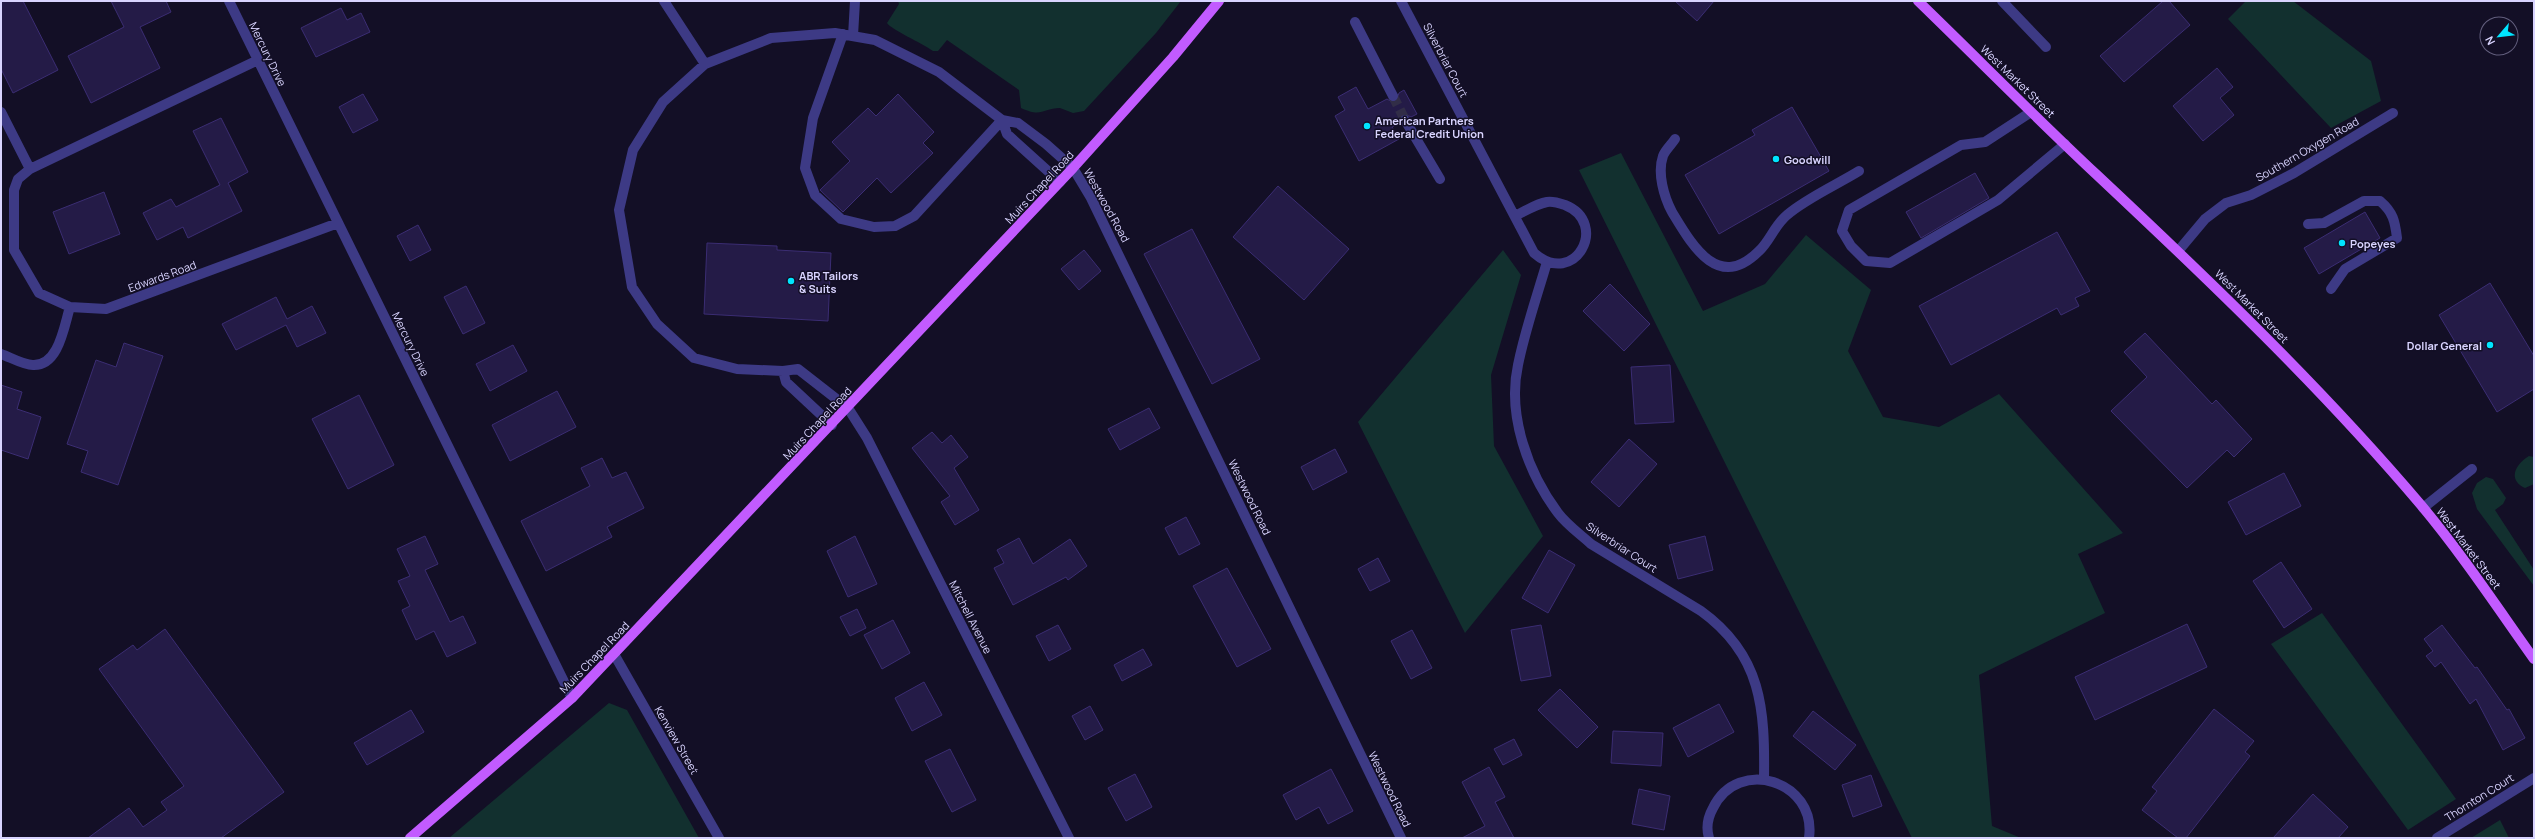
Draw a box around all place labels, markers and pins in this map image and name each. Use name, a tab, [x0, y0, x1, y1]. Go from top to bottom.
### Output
place label: American Partners Federal Credit Union	[1375, 113, 1484, 141]
marker: American Partners Federal Credit Union	[1362, 121, 1372, 131]
place label: Goodwill	[1784, 152, 1831, 167]
marker: Goodwill	[1771, 154, 1781, 164]
place label: Popeyes	[2350, 236, 2396, 251]
marker: Popeyes	[2337, 238, 2347, 248]
place label: ABR Tailors & Suits	[799, 268, 858, 296]
marker: ABR Tailors & Suits	[786, 276, 796, 286]
place label: Dollar General	[2407, 338, 2482, 353]
marker: Dollar General	[2485, 340, 2495, 350]

